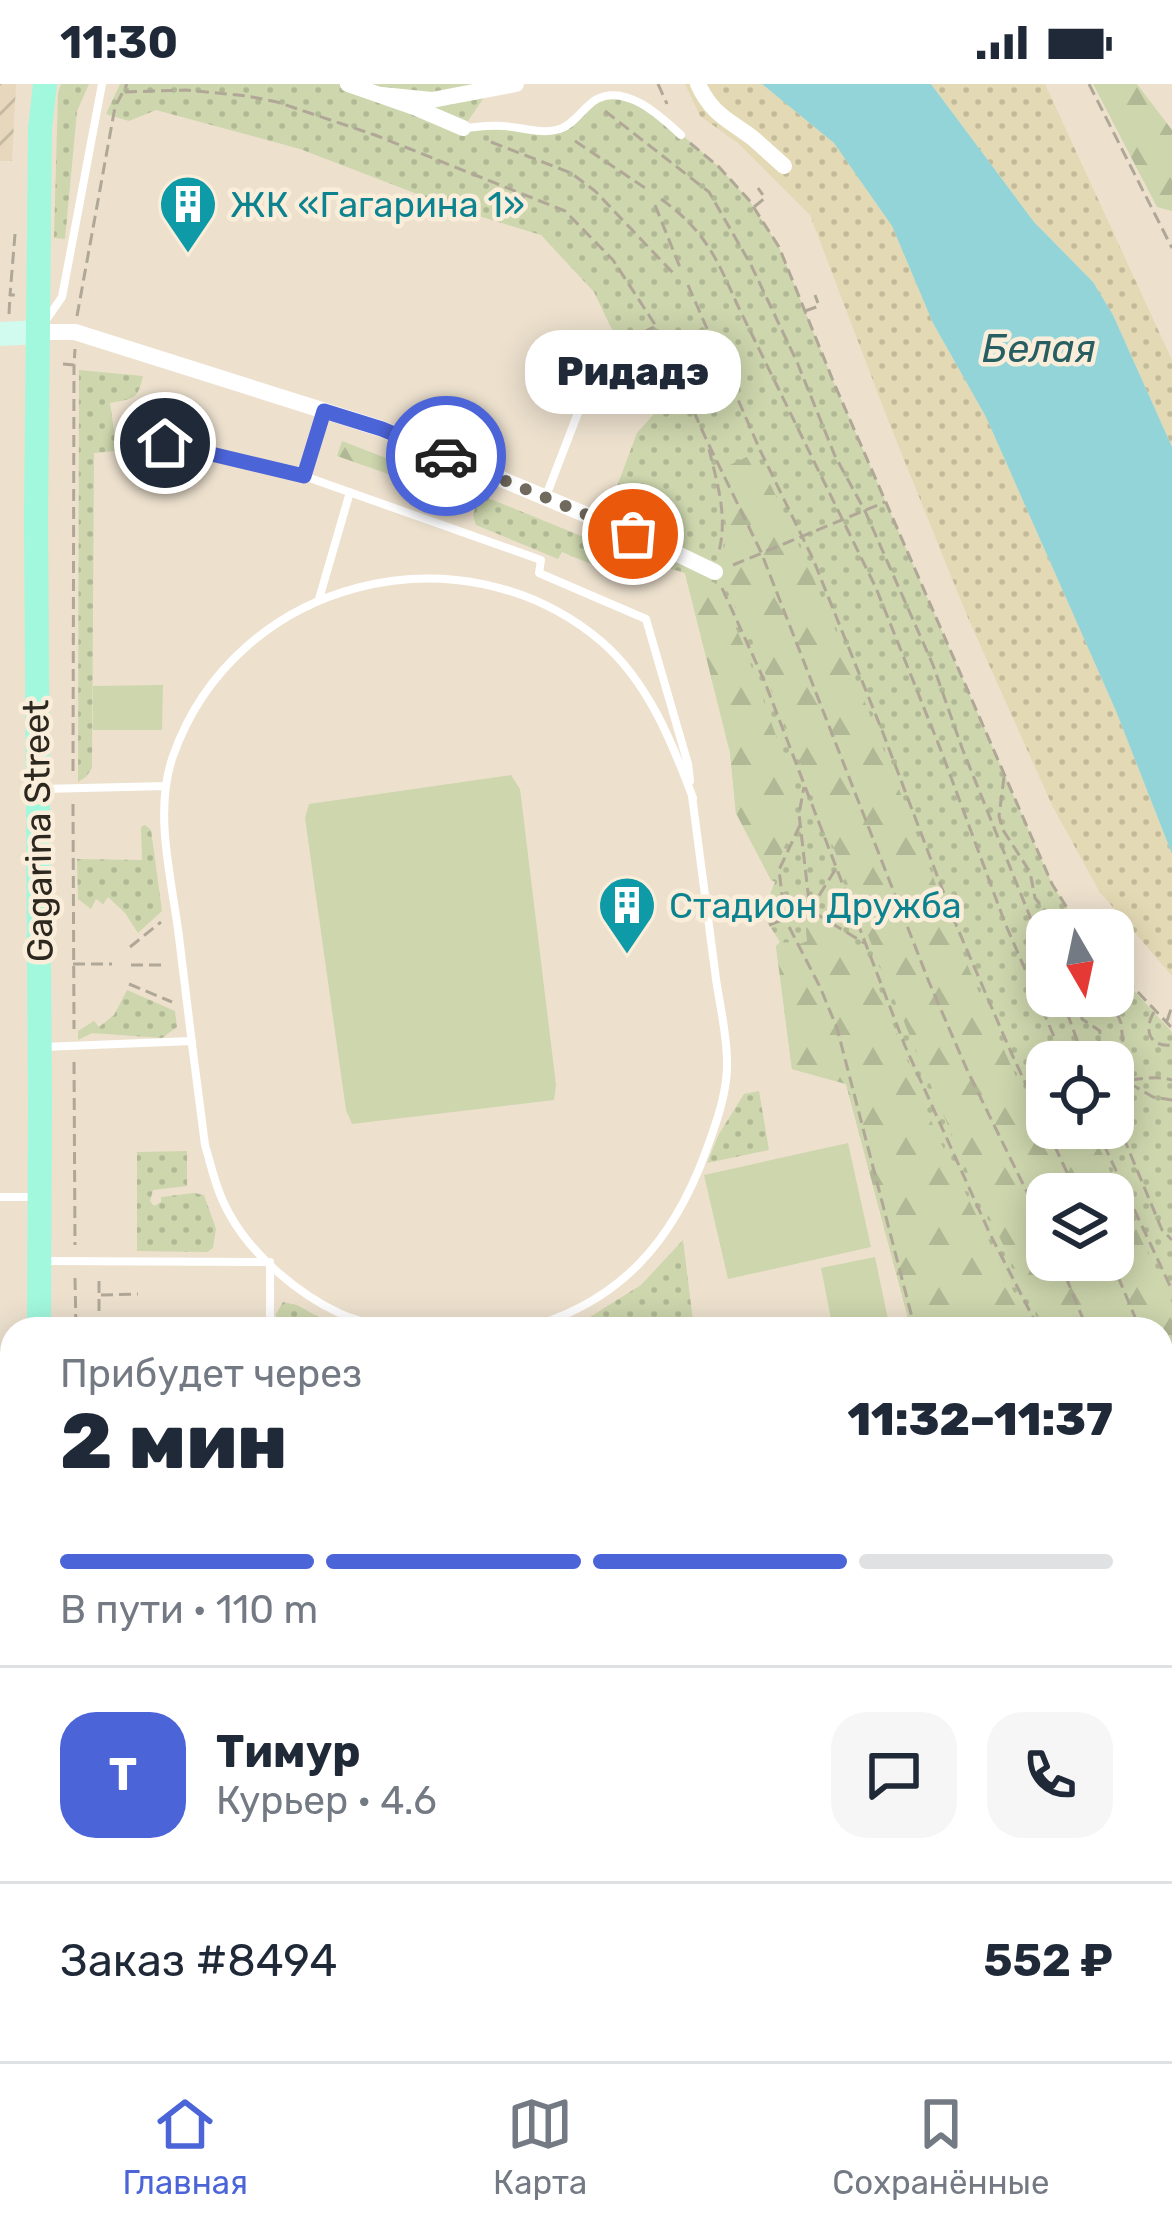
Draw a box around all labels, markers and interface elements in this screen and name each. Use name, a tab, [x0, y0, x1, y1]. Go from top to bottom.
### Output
text: 11:30	[60, 16, 178, 69]
building icon: ЖК «Гагарина 1»	[157, 173, 219, 255]
place label: ЖК «Гагарина 1»	[230, 183, 525, 226]
water label: Белая	[982, 326, 1096, 372]
callout: Ридадэ	[525, 330, 741, 414]
text: Ридадэ	[557, 349, 709, 395]
pin	[114, 392, 216, 494]
courier	[386, 396, 506, 516]
icon: home	[132, 410, 198, 476]
icon: car	[413, 423, 479, 489]
pin	[582, 483, 684, 585]
icon: bag	[600, 501, 666, 567]
street label: Gagarina Street	[14, 699, 62, 963]
building icon: Стадион Дружба	[596, 874, 658, 956]
place label: Стадион Дружба	[669, 884, 962, 927]
north arrow	[1026, 909, 1134, 1017]
map controls	[1026, 909, 1134, 1281]
button: locate	[1026, 1041, 1134, 1149]
button: layers	[1026, 1173, 1134, 1281]
text: Прибудет через	[60, 1351, 362, 1397]
text: 11:32–11:37	[847, 1393, 1113, 1446]
text: 2 мин	[60, 1395, 288, 1488]
text: В пути · 110 m	[60, 1587, 318, 1633]
button: chat	[831, 1712, 957, 1838]
button: phone	[987, 1712, 1113, 1838]
text: Тимур	[216, 1725, 361, 1778]
text: Т	[109, 1748, 137, 1801]
text: Курьер · 4.6	[216, 1778, 437, 1824]
text: Заказ #8494	[60, 1934, 337, 1987]
text: 552 ₽	[984, 1934, 1113, 1987]
tab: Главная	[123, 2091, 248, 2202]
tab: Карта	[493, 2091, 587, 2202]
tab: Сохранённые	[832, 2091, 1049, 2202]

